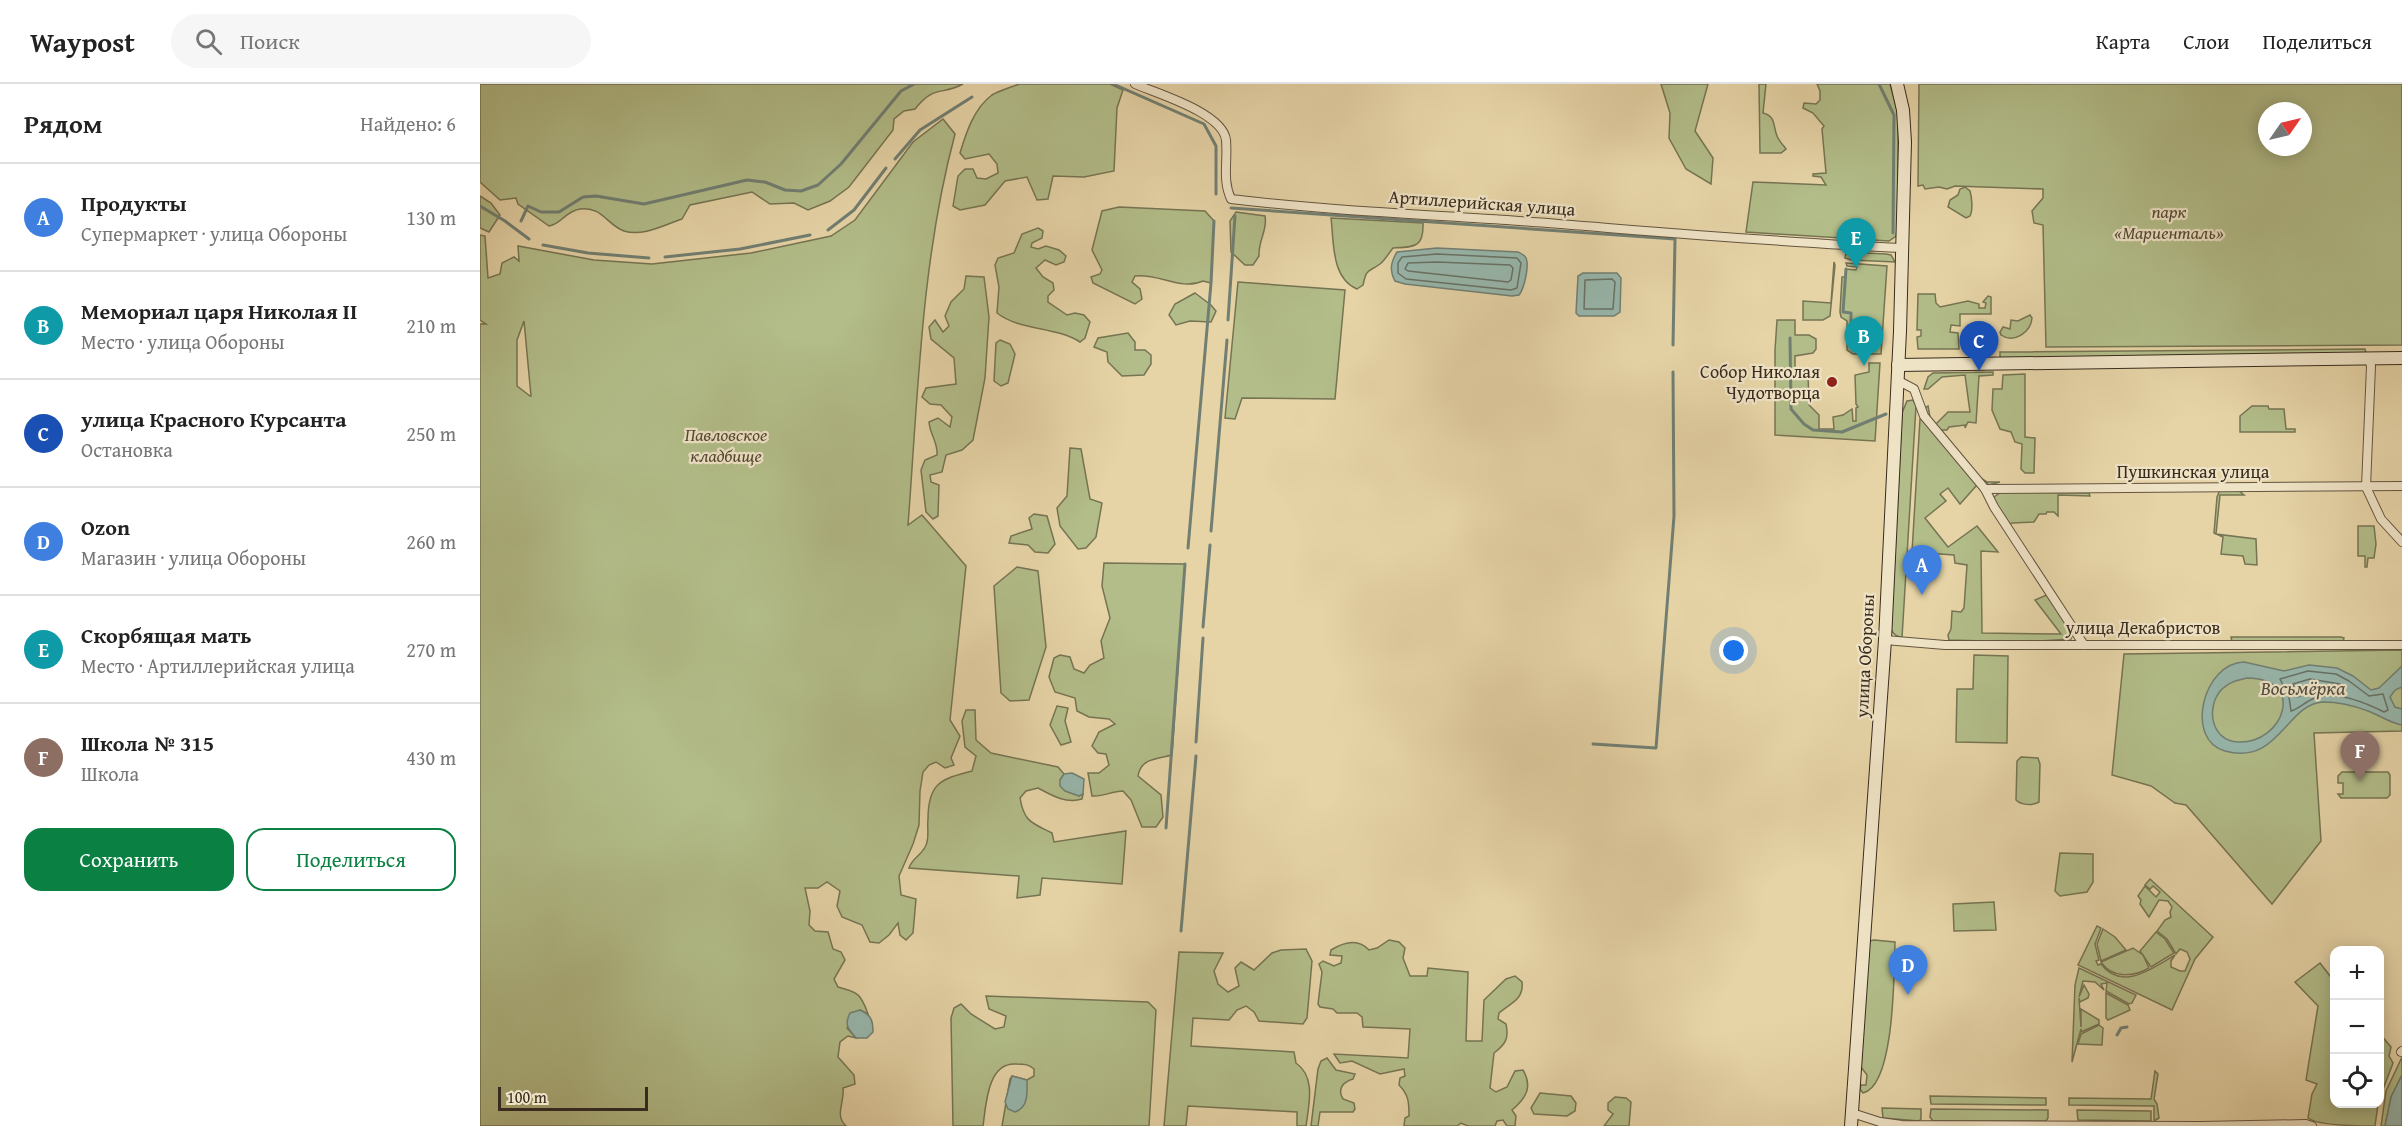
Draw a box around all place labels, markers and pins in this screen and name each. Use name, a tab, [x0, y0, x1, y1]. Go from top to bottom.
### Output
pin: E	[1836, 218, 1876, 268]
pin: B	[1844, 316, 1884, 366]
pin: C	[1960, 322, 1998, 371]
place label: Собор Николая Чудотворца	[1700, 358, 1820, 406]
marker: Собор Николая Чудотворца	[1825, 375, 1839, 389]
pin: A	[1902, 546, 1942, 595]
pin: F	[2340, 732, 2380, 781]
pin: D	[1888, 946, 1928, 995]

